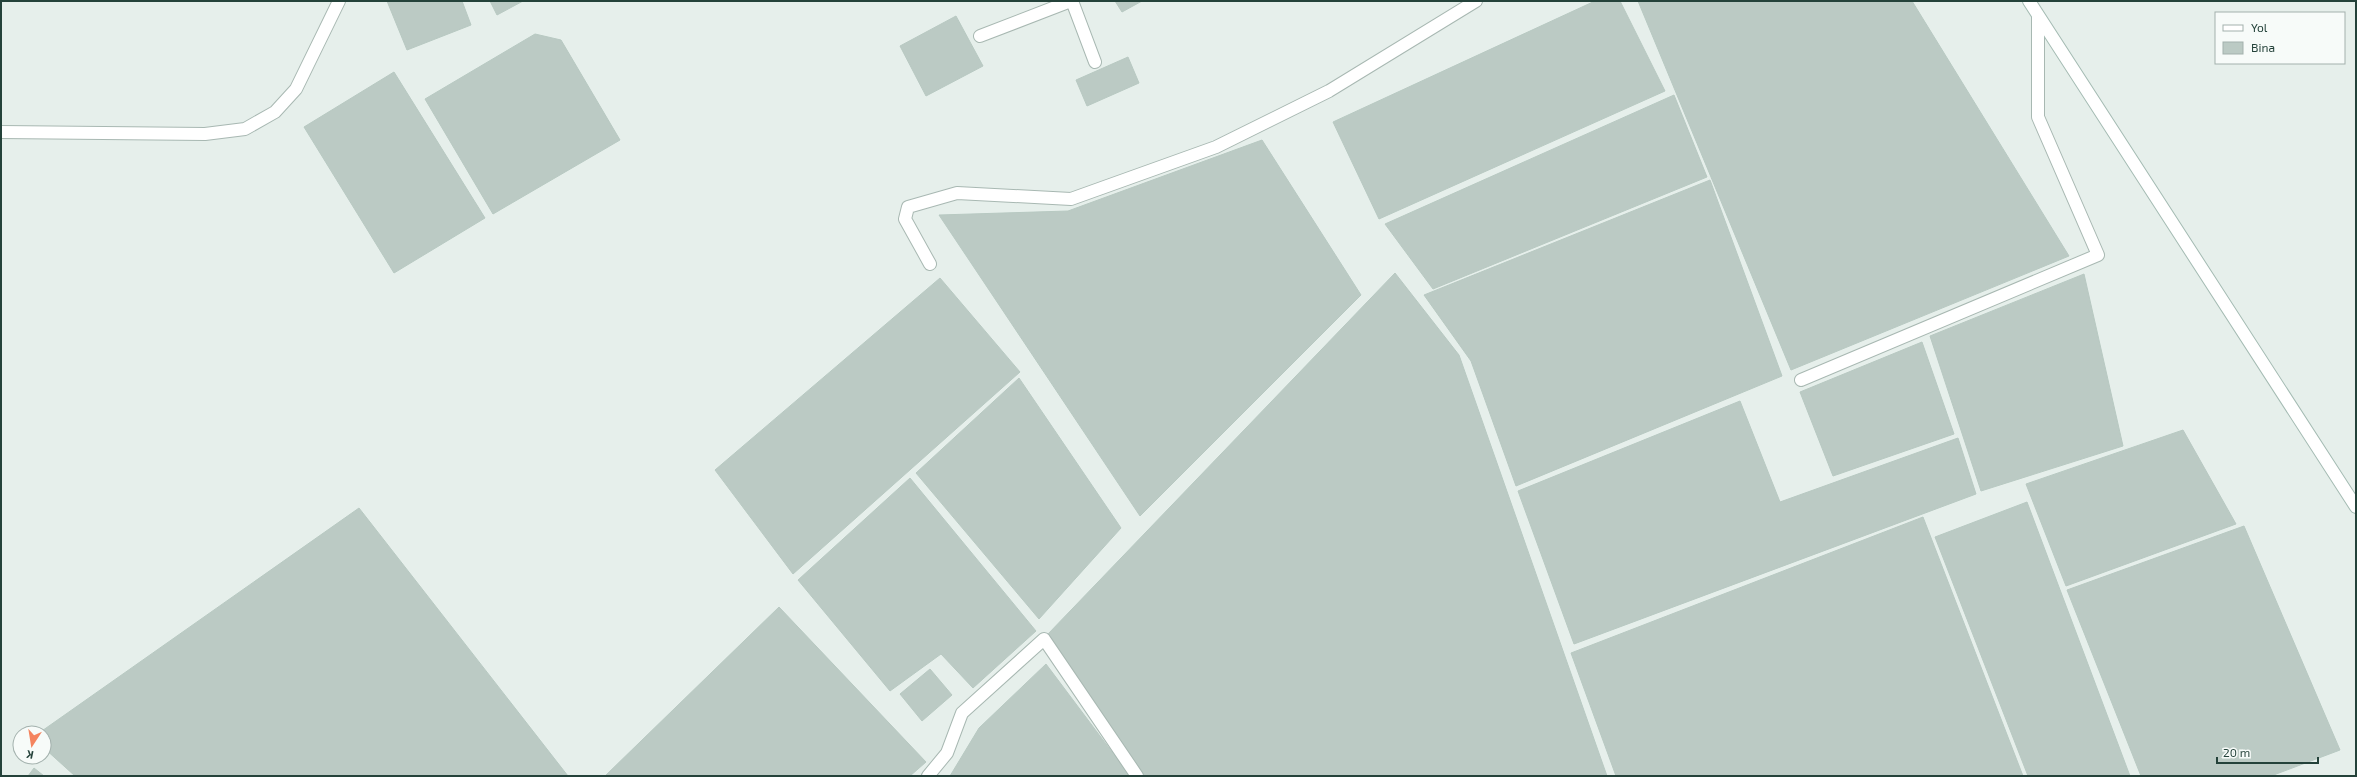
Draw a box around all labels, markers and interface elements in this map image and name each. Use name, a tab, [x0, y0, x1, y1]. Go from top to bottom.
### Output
legend	[2215, 12, 2345, 64]
text: Yol	[2251, 20, 2268, 34]
text: Bina	[2251, 40, 2275, 54]
north arrow	[12, 725, 52, 765]
scale bar	[2217, 739, 2318, 765]
text: 20 m	[2223, 745, 2250, 759]
text: K	[25, 748, 35, 762]

